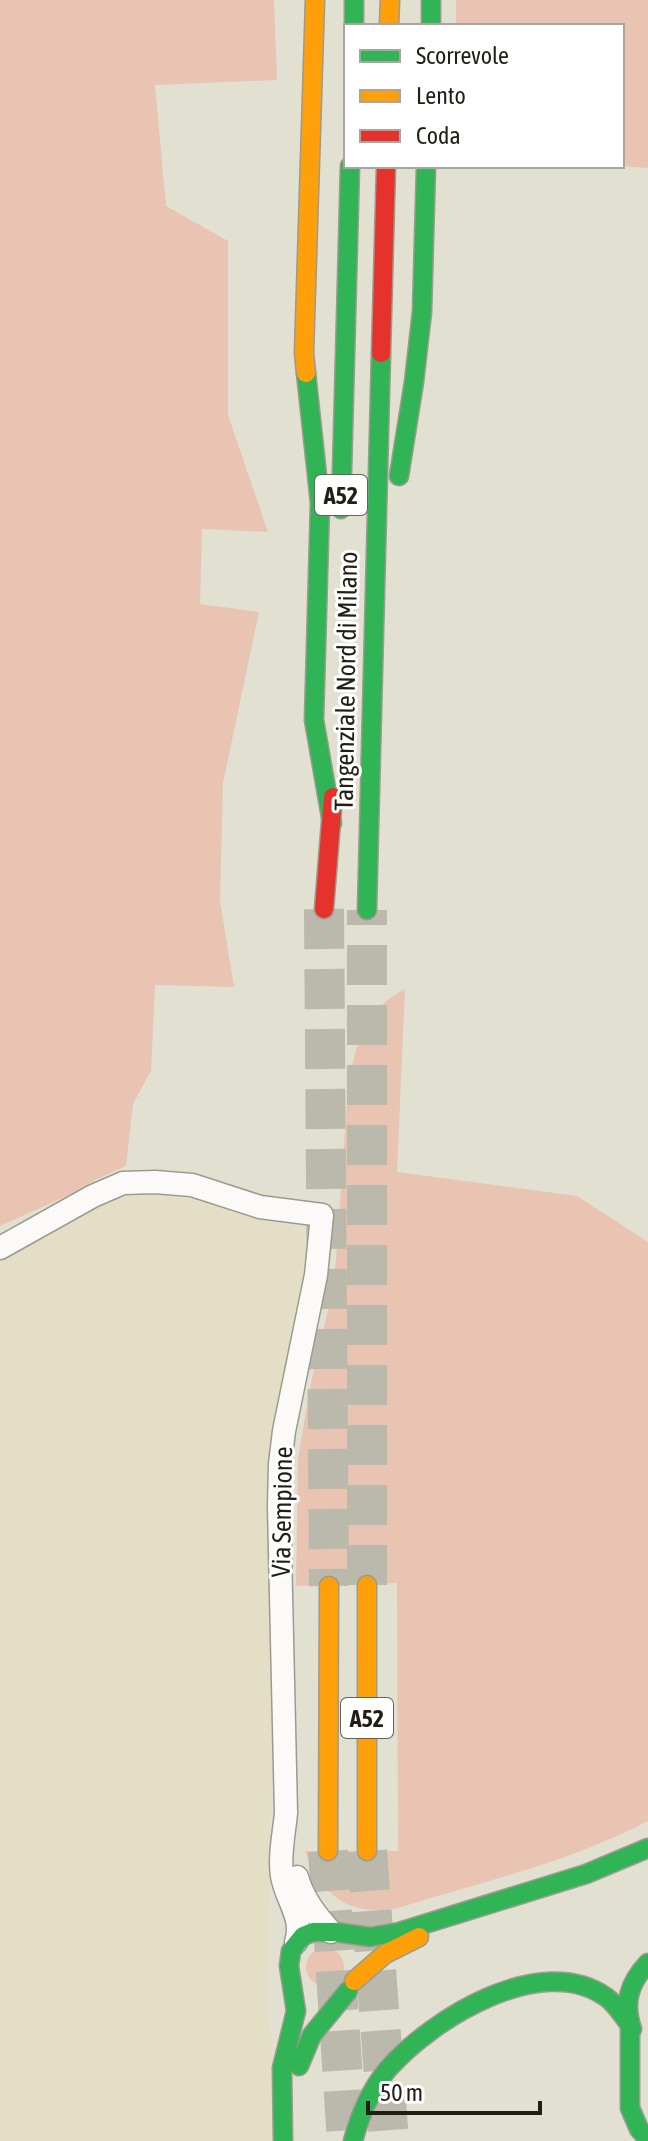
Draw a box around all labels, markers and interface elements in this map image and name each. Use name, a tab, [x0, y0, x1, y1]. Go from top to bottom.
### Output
legend	[344, 24, 624, 168]
text: Scorrevole	[416, 42, 509, 69]
text: Lento	[416, 82, 466, 109]
text: Coda	[416, 122, 461, 149]
road number: A52	[315, 475, 367, 515]
street label: Tangenziale Nord di Milano	[329, 551, 363, 811]
street label: Via Sempione	[266, 1446, 298, 1578]
road number: A52	[341, 1698, 393, 1738]
scale bar	[368, 2065, 540, 2115]
text: 50 m	[380, 2079, 423, 2106]

